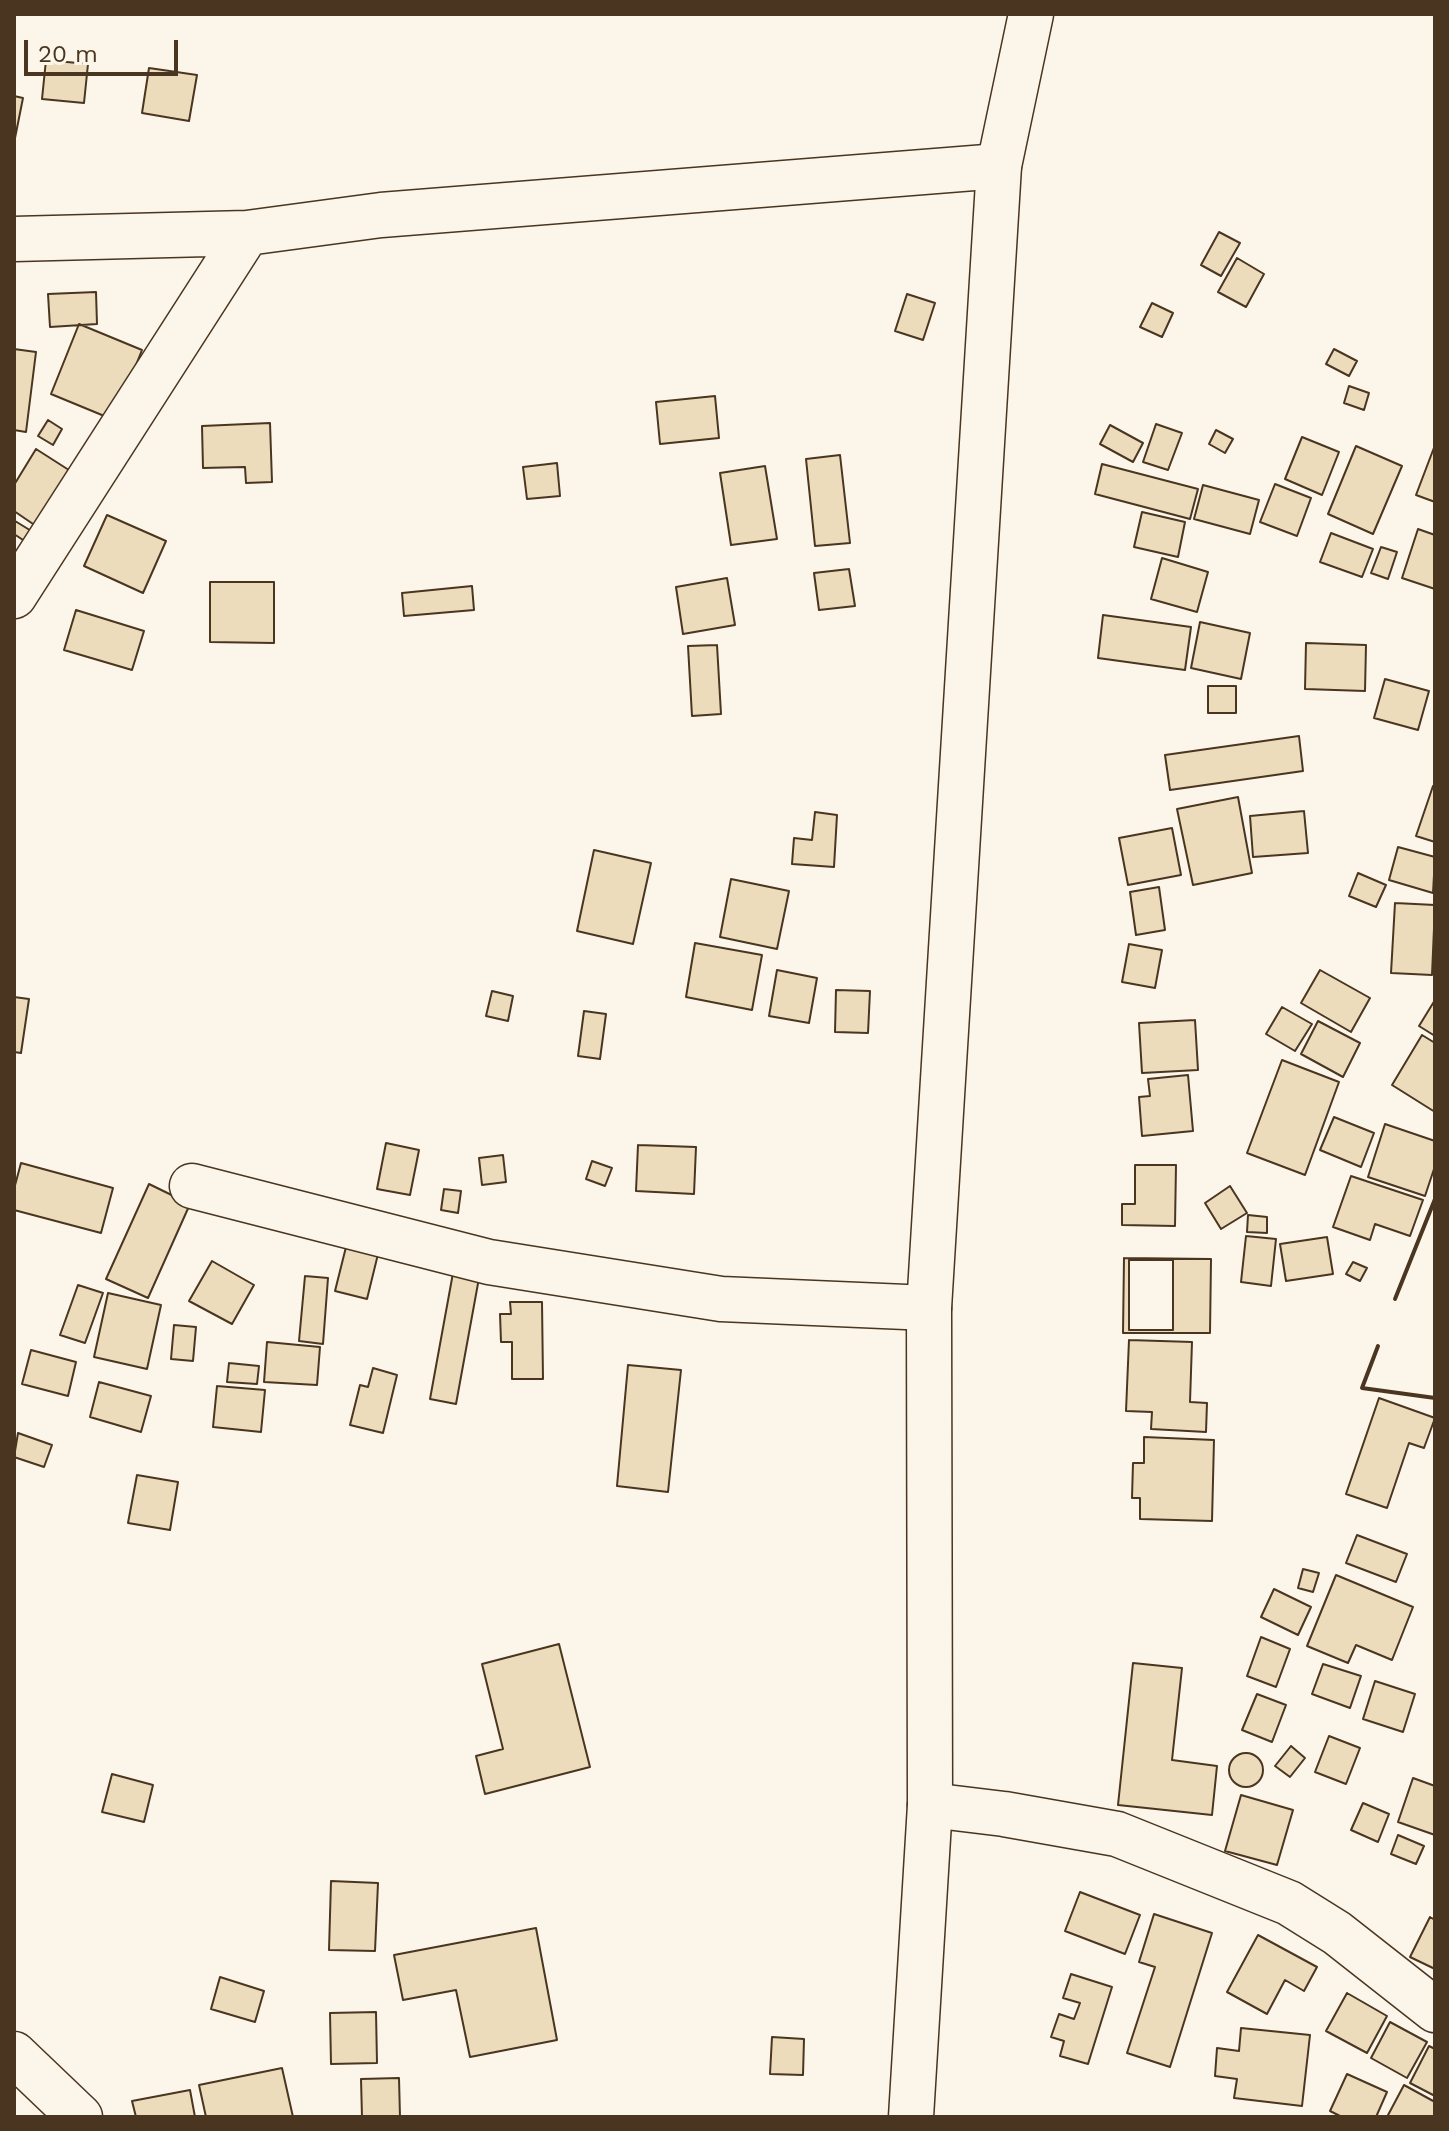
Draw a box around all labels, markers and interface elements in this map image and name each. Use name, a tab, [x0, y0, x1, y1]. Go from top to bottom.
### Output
scale bar	[28, 24, 182, 74]
text: 20 m	[38, 40, 98, 68]

